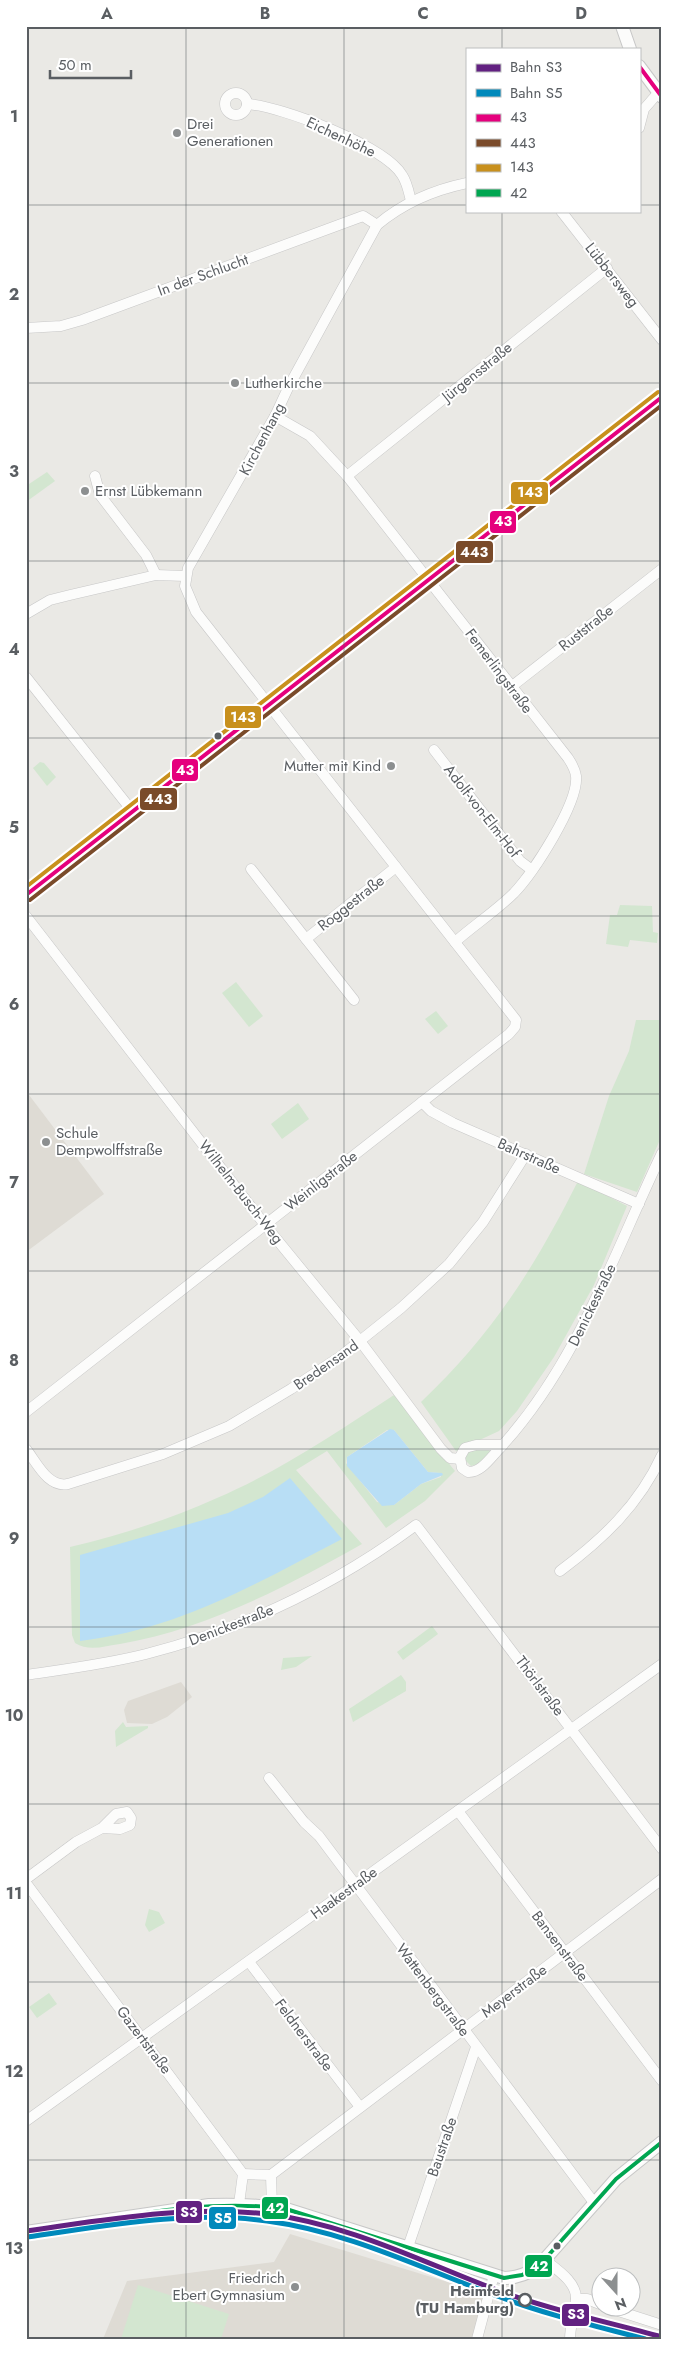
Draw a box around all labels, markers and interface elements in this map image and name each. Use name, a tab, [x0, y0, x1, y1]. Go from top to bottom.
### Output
text: A	[100, 2, 113, 25]
text: B	[260, 2, 270, 25]
text: C	[417, 2, 429, 25]
text: D	[575, 2, 587, 25]
scale bar	[50, 48, 131, 80]
legend	[466, 48, 640, 212]
text: 50 m	[58, 54, 92, 76]
text: Bahn S3	[510, 56, 562, 78]
text: Bahn S5	[510, 82, 563, 104]
text: 1	[10, 105, 18, 128]
text: 43	[510, 106, 527, 128]
street label: Eichenhöhe	[303, 111, 380, 163]
place label: Drei Generationen	[187, 113, 273, 152]
marker: Drei Generationen	[171, 127, 183, 139]
text: 443	[510, 132, 536, 154]
text: 143	[510, 156, 534, 178]
text: 42	[510, 182, 527, 204]
street label: Lübbersweg	[580, 238, 644, 312]
street label: In der Schlucht	[154, 248, 252, 302]
text: 2	[9, 283, 19, 306]
street label: Jürgensstraße	[436, 337, 517, 408]
place label: Lutherkirche	[245, 372, 322, 394]
marker: Lutherkirche	[229, 377, 241, 389]
street label: Kirchenhang	[234, 399, 290, 479]
text: 3	[9, 460, 19, 483]
place label: Ernst Lübkemann	[95, 480, 202, 502]
line badge: 143	[510, 481, 549, 505]
text: 143	[517, 482, 543, 502]
marker: Ernst Lübkemann	[79, 485, 91, 497]
line badge: 43	[489, 510, 517, 534]
text: 43	[494, 511, 513, 531]
line badge: 443	[455, 540, 494, 564]
text: 443	[460, 542, 488, 562]
street label: Ruststraße	[554, 599, 618, 656]
street label: Femerlingstraße	[460, 624, 538, 718]
text: 4	[8, 638, 20, 661]
line badge: 143	[224, 705, 262, 729]
text: 143	[230, 707, 256, 727]
unlabelled marker	[213, 731, 223, 741]
place label: Mutter mit Kind	[284, 755, 381, 777]
line badge: 43	[171, 758, 199, 782]
text: 43	[176, 760, 195, 780]
marker: Mutter mit Kind	[385, 760, 397, 772]
street label: Adolf-von-Elm-Hof	[439, 760, 526, 863]
line badge: 443	[139, 787, 178, 811]
text: 443	[144, 789, 172, 809]
text: 5	[9, 816, 19, 839]
street label: Roggestraße	[313, 870, 389, 936]
text: 6	[9, 993, 19, 1016]
place label: Schule Dempwolffstraße	[56, 1122, 163, 1161]
street label: Bahrstraße	[494, 1132, 564, 1180]
street label: Wilhelm-Busch-Weg	[193, 1135, 289, 1249]
marker: Schule Dempwolffstraße	[40, 1136, 52, 1148]
street label: Weinligstraße	[280, 1145, 362, 1217]
text: 7	[9, 1171, 19, 1194]
street label: Denickestraße	[563, 1260, 622, 1350]
street label: Bredensand	[289, 1335, 363, 1395]
text: 8	[9, 1349, 19, 1372]
text: 9	[9, 1527, 19, 1550]
street label: Denickestraße	[185, 1599, 277, 1651]
street label: Thörlstraße	[510, 1651, 570, 1721]
text: 10	[5, 1704, 23, 1727]
street label: Haakestraße	[306, 1861, 382, 1925]
text: 11	[6, 1882, 22, 1905]
street label: Bansenstraße	[526, 1906, 594, 1986]
street label: Wattenbergstraße	[391, 1939, 475, 2041]
street label: Meyerstraße	[477, 1959, 552, 2023]
street label: Feldnerstraße	[269, 1994, 339, 2076]
street label: Gazertstraße	[111, 2001, 177, 2079]
text: 12	[5, 2060, 23, 2083]
street label: Baustraße	[422, 2114, 463, 2180]
line badge: 42	[261, 2196, 289, 2220]
text: 42	[266, 2198, 284, 2218]
line badge: S3	[175, 2200, 203, 2224]
text: S3	[180, 2202, 198, 2222]
line badge: S5	[208, 2206, 237, 2230]
text: S5	[214, 2208, 232, 2228]
text: 13	[5, 2237, 23, 2260]
unlabelled marker	[552, 2241, 562, 2251]
line badge: 42	[524, 2254, 553, 2278]
text: 42	[530, 2256, 548, 2276]
place label: Friedrich Ebert Gymnasium	[172, 2267, 285, 2306]
north arrow	[590, 2268, 640, 2318]
place label: Heimfeld (TU Hamburg)	[415, 2280, 514, 2319]
marker: Friedrich Ebert Gymnasium	[289, 2281, 301, 2293]
marker: Heimfeld (TU Hamburg)	[518, 2293, 532, 2307]
text: N	[612, 2293, 629, 2315]
line badge: S3	[561, 2303, 590, 2327]
text: S3	[567, 2304, 585, 2324]

